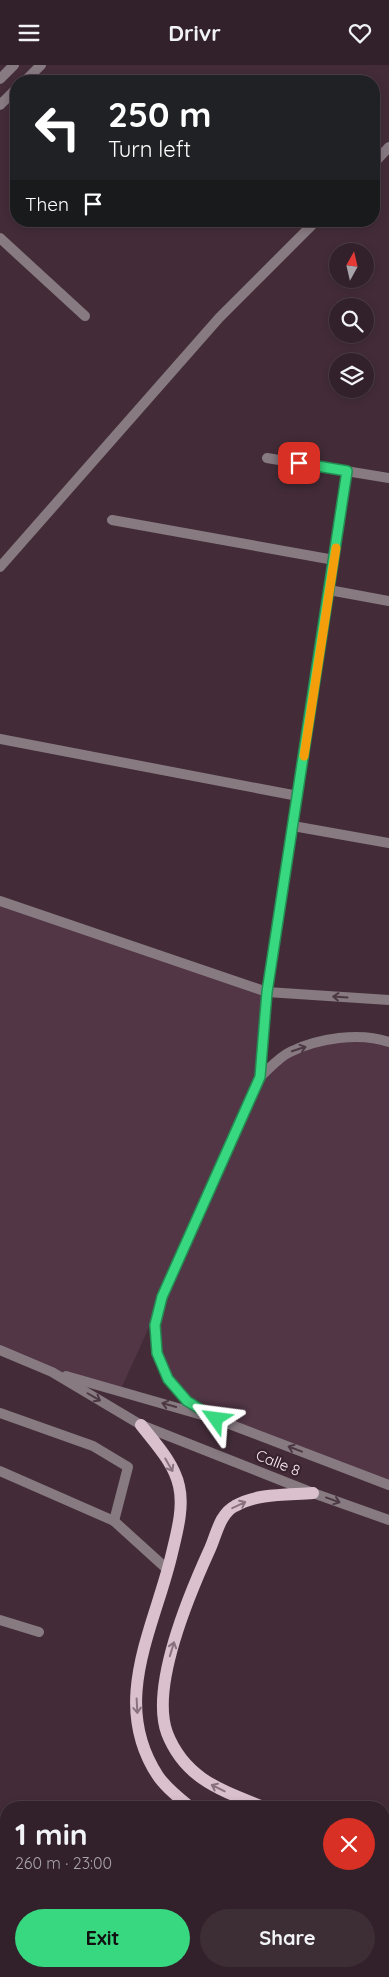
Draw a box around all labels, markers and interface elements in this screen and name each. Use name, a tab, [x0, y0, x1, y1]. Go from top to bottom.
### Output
icon: menu	[15, 19, 43, 47]
text: Drivr	[168, 19, 221, 47]
icon: heart	[346, 19, 374, 47]
text: 250 m	[108, 92, 212, 136]
icon: left	[25, 95, 90, 160]
text: Turn left	[108, 135, 191, 163]
icon: arrive	[79, 190, 107, 218]
text: Then	[25, 192, 69, 216]
north arrow	[329, 243, 374, 287]
map controls	[329, 243, 374, 398]
button: search	[329, 298, 374, 343]
button: layers	[329, 353, 374, 398]
pin	[278, 442, 320, 484]
icon: arrive	[285, 449, 313, 477]
one-way arrow	[333, 992, 349, 1001]
one-way arrow	[291, 1043, 307, 1053]
one-way arrow	[86, 1392, 100, 1402]
position arrow	[189, 1392, 241, 1444]
one-way arrow	[162, 1400, 178, 1410]
one-way arrow	[287, 1444, 303, 1453]
street label: Calle 8	[253, 1445, 303, 1480]
one-way arrow	[164, 1457, 174, 1472]
one-way arrow	[325, 1496, 341, 1505]
one-way arrow	[231, 1499, 246, 1509]
one-way arrow	[168, 1642, 178, 1658]
one-way arrow	[132, 1698, 141, 1714]
one-way arrow	[211, 1783, 226, 1793]
text: 1 min	[15, 1815, 88, 1853]
button: close	[323, 1818, 375, 1870]
text: 260 m · 23:00	[15, 1853, 112, 1873]
button: Exit	[15, 1909, 190, 1967]
button: Share	[200, 1909, 375, 1967]

